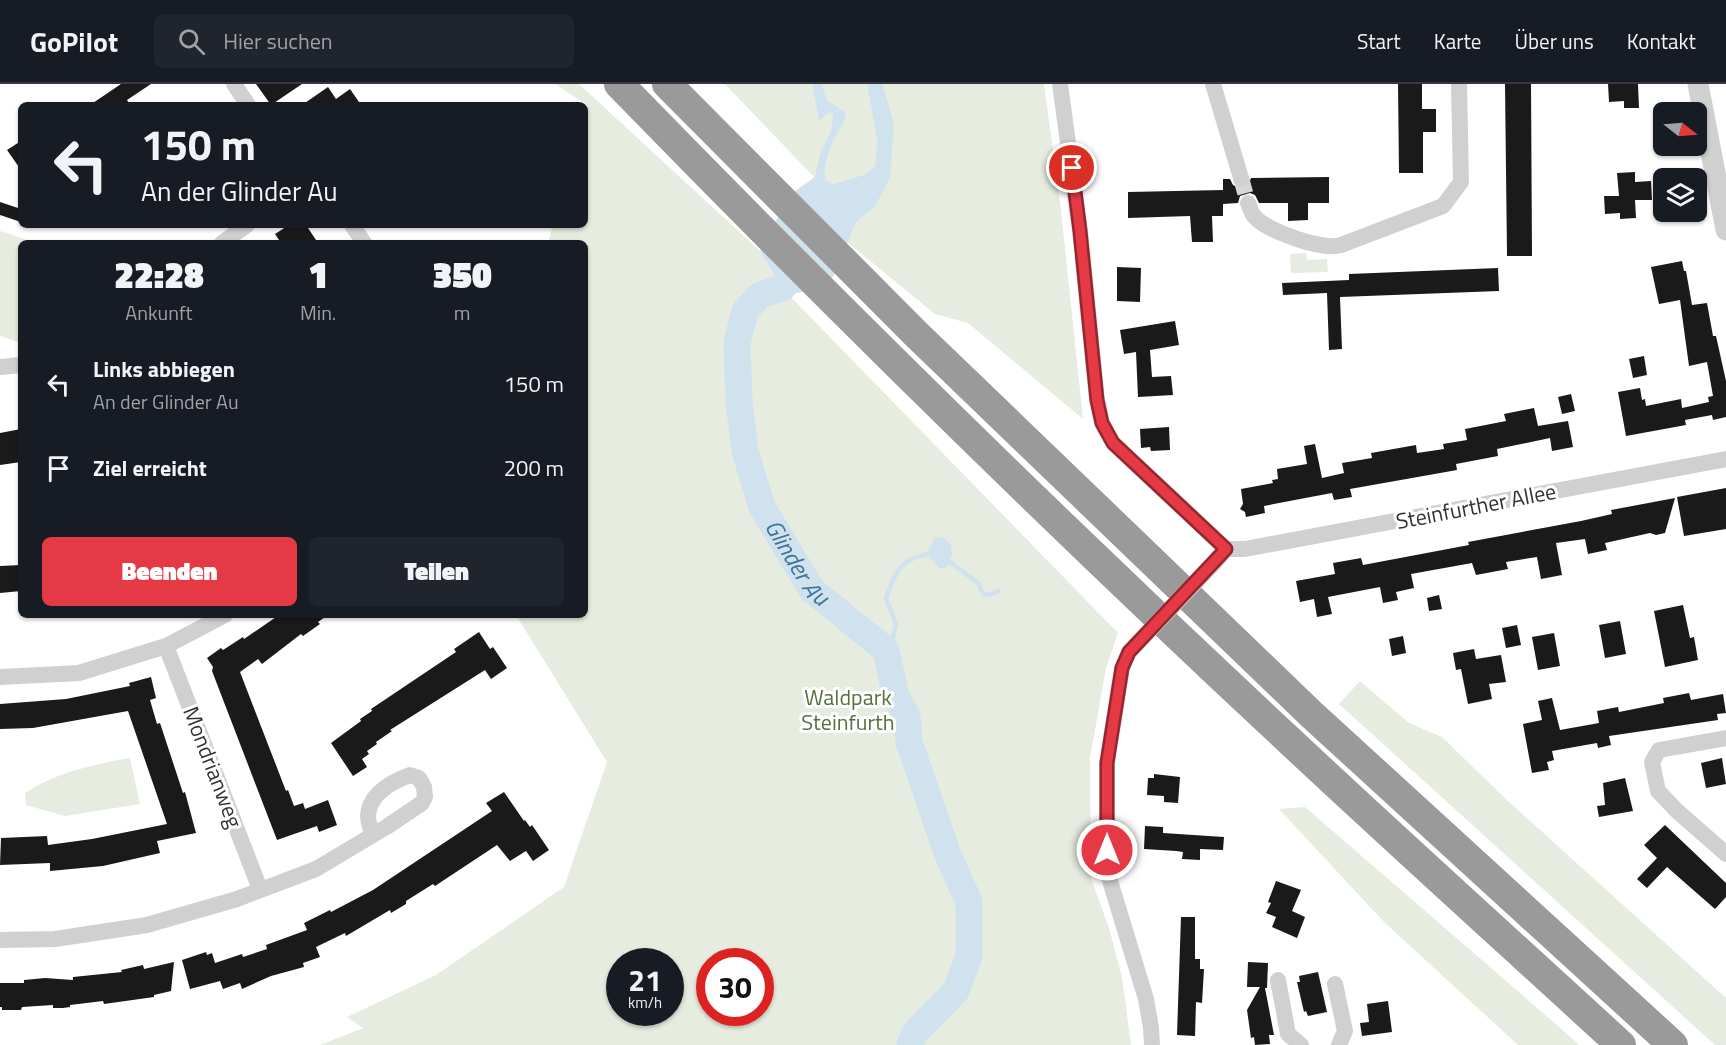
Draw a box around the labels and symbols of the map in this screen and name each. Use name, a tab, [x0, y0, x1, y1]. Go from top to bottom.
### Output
north arrow	[1653, 102, 1707, 156]
pin	[1046, 142, 1097, 193]
street label: Steinfurther Allee	[1393, 474, 1559, 538]
water label: Glinder Au	[756, 512, 839, 615]
park label: Waldpark Steinfurth	[801, 680, 895, 739]
street label: Mondrianweg	[174, 701, 252, 833]
position arrow	[1075, 818, 1139, 882]
speed limit sign: 30	[696, 948, 774, 1026]

